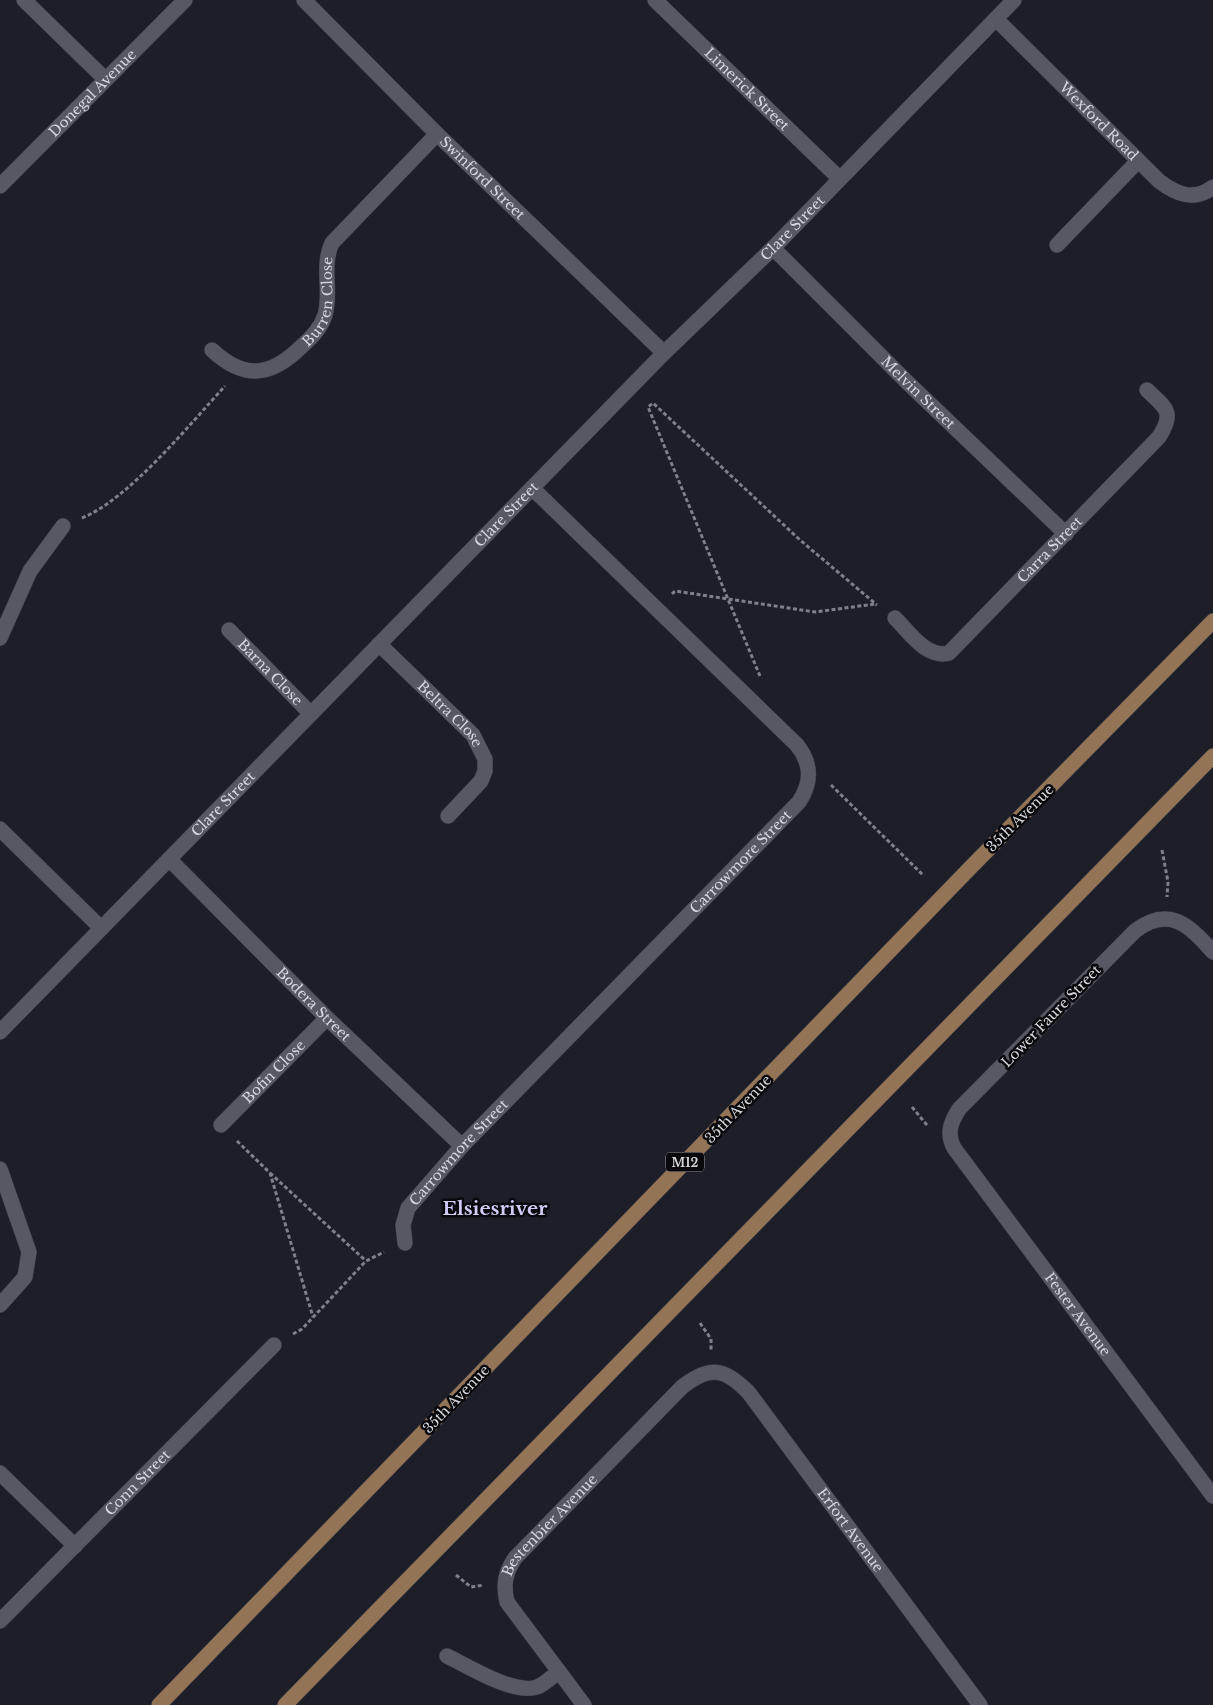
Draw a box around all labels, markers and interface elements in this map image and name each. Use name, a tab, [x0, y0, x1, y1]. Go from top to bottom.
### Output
street label: Limerick Street	[701, 44, 794, 135]
street label: Donegal Avenue	[45, 45, 140, 141]
street label: Wexford Road	[1055, 77, 1142, 165]
street label: Swinford Street	[436, 132, 530, 224]
street label: Clare Street	[757, 191, 829, 264]
street label: Burren Close	[298, 256, 337, 350]
street label: Melvin Street	[877, 352, 960, 433]
street label: Clare Street	[470, 477, 543, 551]
street label: Carra Street	[1013, 512, 1087, 587]
street label: Barna Close	[234, 635, 307, 709]
street label: Beltra Close	[414, 677, 487, 750]
street label: Clare Street	[187, 767, 259, 840]
street label: 35th Avenue	[982, 780, 1058, 856]
street label: Carrowmore Street	[686, 806, 796, 917]
street label: Lower Faure Street	[997, 960, 1105, 1071]
street label: Bodera Street	[273, 963, 355, 1046]
street label: Bofin Close	[239, 1036, 309, 1107]
street label: 35th Avenue	[701, 1071, 775, 1147]
street label: Carrowmore Street	[405, 1095, 512, 1209]
road number: M12	[666, 1152, 704, 1172]
district label: Elsiesriver	[442, 1197, 548, 1220]
street label: Fester Avenue	[1041, 1269, 1115, 1360]
street label: 35th Avenue	[419, 1361, 493, 1437]
street label: Conn Street	[101, 1445, 175, 1519]
street label: Bestenbier Avenue	[498, 1470, 601, 1579]
street label: Erfort Avenue	[813, 1484, 888, 1576]

